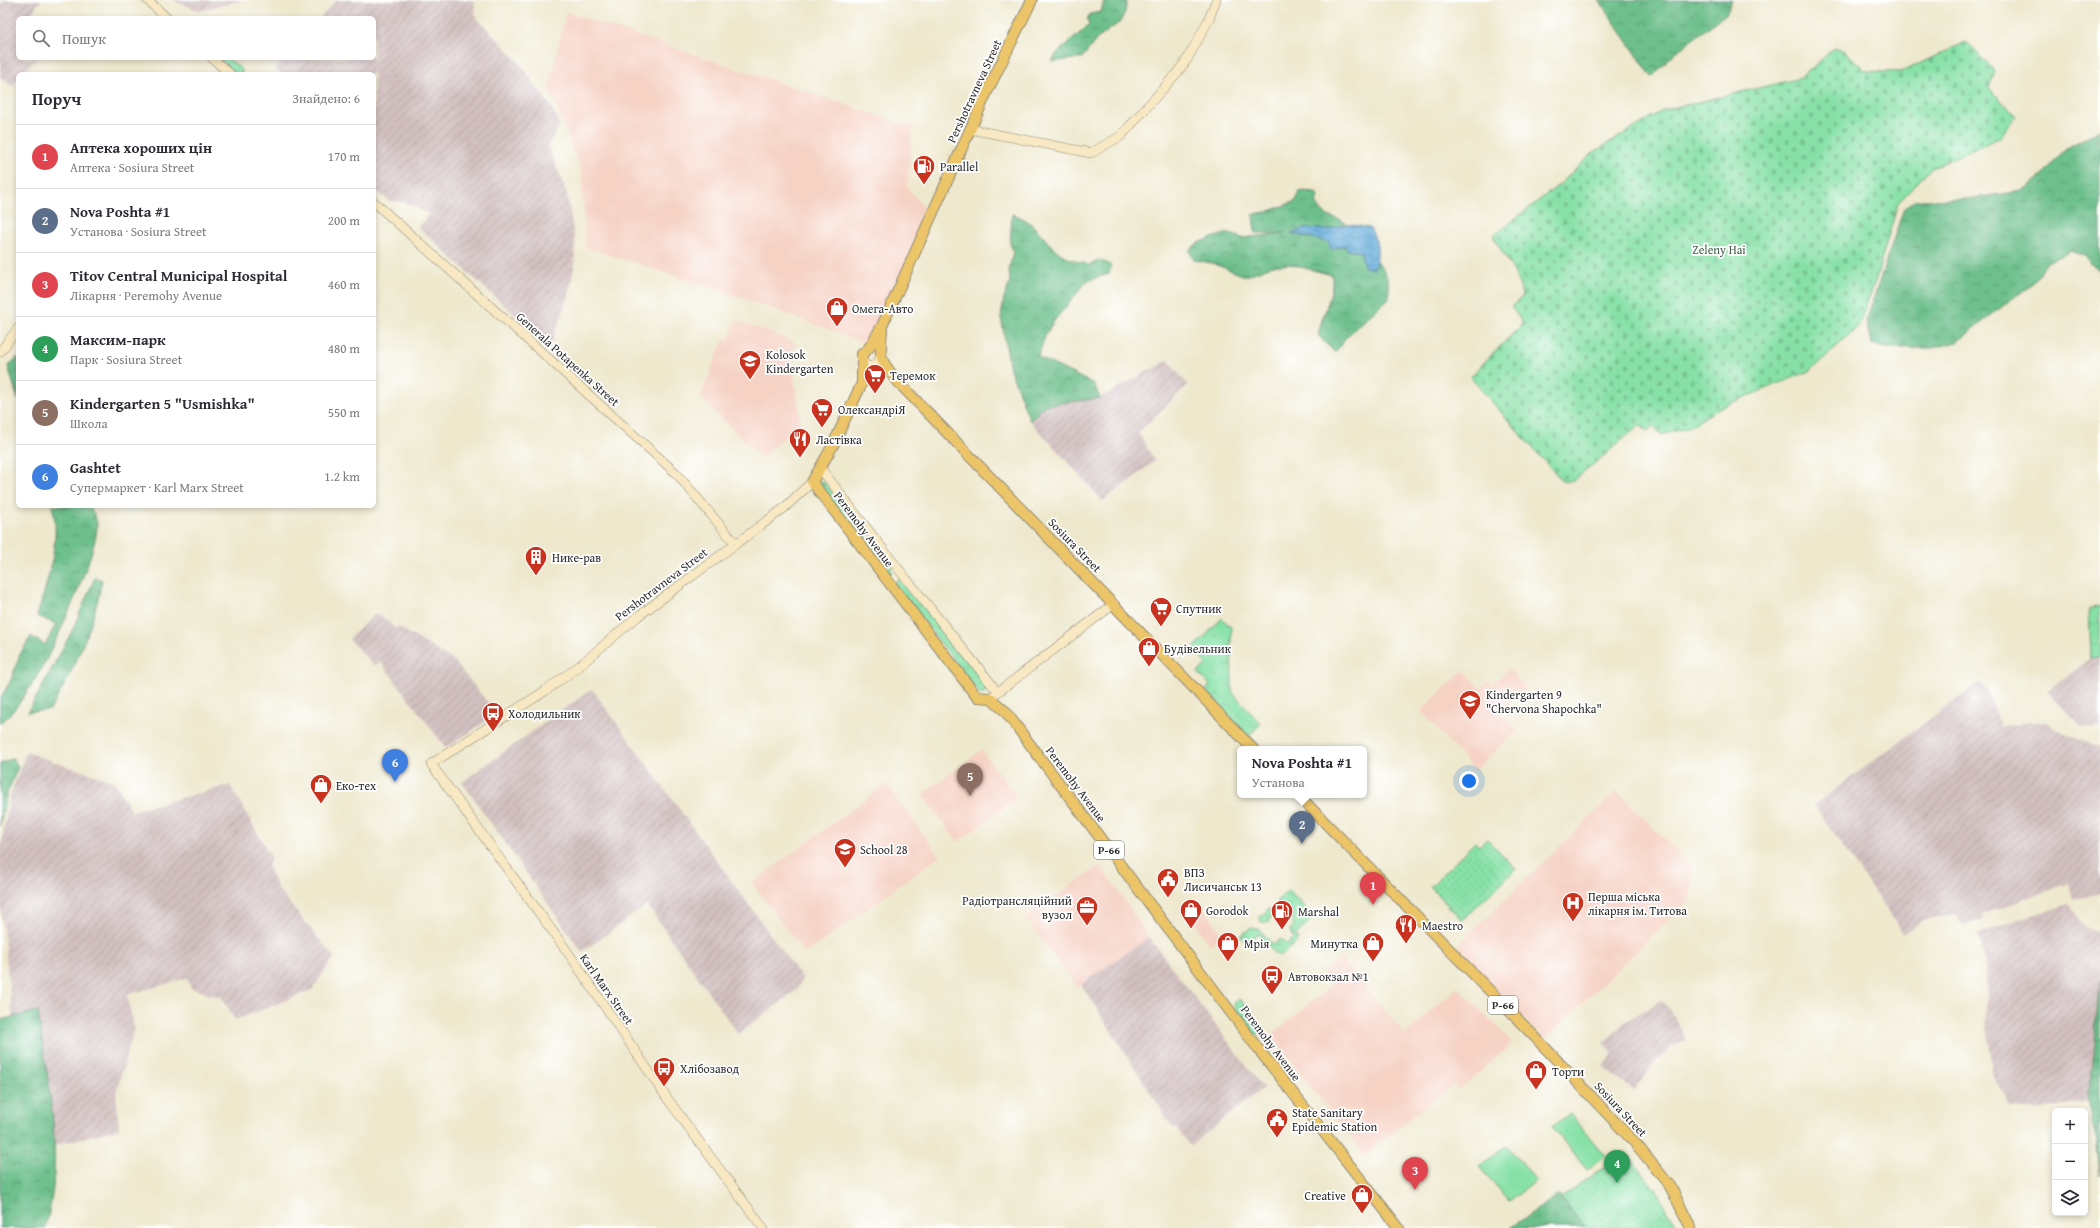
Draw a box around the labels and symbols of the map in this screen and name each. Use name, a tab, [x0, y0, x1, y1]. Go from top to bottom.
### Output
street label: Pershotravneva Street	[943, 36, 1006, 145]
fuel station icon: Parallel	[911, 153, 937, 186]
place label: Parallel	[940, 158, 979, 175]
park label: Zeleny Hai	[1692, 241, 1746, 258]
shop icon: Омега-Авто	[824, 295, 850, 328]
place label: Омега-Авто	[852, 300, 913, 317]
street label: Generala Potapenka Street	[513, 308, 624, 410]
place label: Kolosok Kindergarten	[766, 346, 834, 377]
school or university icon: Kolosok Kindergarten	[737, 348, 763, 381]
supermarket icon: Теремок	[862, 362, 888, 395]
place label: Теремок	[890, 367, 936, 384]
supermarket icon: ОлександріЯ	[809, 396, 835, 429]
place label: ОлександріЯ	[838, 401, 905, 418]
restaurant icon: Ластівка	[787, 426, 813, 459]
place label: Ластівка	[816, 431, 862, 448]
street label: Peremohy Avenue	[830, 488, 898, 571]
street label: Sosiura Street	[1045, 514, 1106, 577]
street label: Pershotravneva Street	[611, 543, 711, 624]
building icon: Нике-рав	[523, 544, 549, 577]
place label: Нике-рав	[552, 549, 601, 566]
supermarket icon: Спутник	[1148, 595, 1174, 628]
place label: Спутник	[1176, 600, 1222, 617]
shop icon: Будівельник	[1136, 635, 1162, 668]
place label: Будівельник	[1164, 640, 1232, 657]
place label: Kindergarten 9 "Chervona Shapochka"	[1486, 686, 1602, 717]
school or university icon: Kindergarten 9 "Chervona Shapochka"	[1457, 688, 1483, 721]
bus stop icon: Холодильник	[480, 700, 506, 733]
place label: Холодильник	[508, 705, 581, 722]
street label: Peremohy Avenue	[1042, 743, 1110, 826]
pin: 6	[382, 749, 408, 782]
pin: 5	[957, 763, 983, 796]
your location	[1459, 771, 1479, 791]
shop icon: Еко-тех	[308, 772, 334, 805]
place label: Еко-тех	[336, 777, 377, 794]
pin: 2	[1289, 811, 1315, 844]
school or university icon: School 28	[832, 836, 858, 869]
place label: School 28	[860, 841, 908, 858]
road number: Р-66	[1094, 841, 1124, 859]
place label: ВПЗ Лисичанськ 13	[1184, 864, 1262, 895]
public building icon: ВПЗ Лисичанськ 13	[1155, 866, 1181, 899]
pin: 1	[1360, 872, 1386, 905]
place label: Перша міська лікарня ім. Титова	[1588, 888, 1687, 919]
hospital icon: Перша міська лікарня ім. Титова	[1560, 890, 1586, 923]
place label: Радіотрансляційний вузол	[962, 892, 1072, 923]
office icon: Радіотрансляційний вузол	[1074, 894, 1100, 927]
shop icon: Gorodok	[1178, 897, 1204, 930]
fuel station icon: Marshal	[1269, 898, 1295, 931]
place label: Gorodok	[1206, 902, 1250, 919]
place label: Marshal	[1298, 903, 1340, 920]
restaurant icon: Maestro	[1393, 912, 1419, 945]
place label: Maestro	[1422, 917, 1463, 934]
shop icon: Мрія	[1215, 930, 1241, 963]
shop icon: Минутка	[1360, 930, 1386, 963]
place label: Мрія	[1244, 935, 1269, 952]
place label: Минутка	[1311, 935, 1358, 952]
street label: Karl Marx Street	[576, 950, 638, 1029]
bus stop icon: Автовокзал №1	[1259, 963, 1285, 996]
place label: Автовокзал №1	[1288, 968, 1369, 985]
road number: Р-66	[1488, 996, 1518, 1014]
street label: Peremohy Avenue	[1237, 1002, 1305, 1085]
bus stop icon: Хлібозавод	[651, 1055, 677, 1088]
shop icon: Торти	[1523, 1058, 1549, 1091]
place label: Хлібозавод	[680, 1060, 740, 1077]
place label: Торти	[1552, 1063, 1584, 1080]
street label: Sosiura Street	[1591, 1078, 1652, 1141]
place label: State Sanitary Epidemic Station	[1292, 1104, 1378, 1135]
public building icon: State Sanitary Epidemic Station	[1264, 1106, 1290, 1139]
pin: 4	[1604, 1150, 1630, 1183]
pin: 3	[1402, 1157, 1428, 1190]
shop icon: Creative	[1349, 1182, 1375, 1215]
place label: Creative	[1304, 1187, 1346, 1204]

